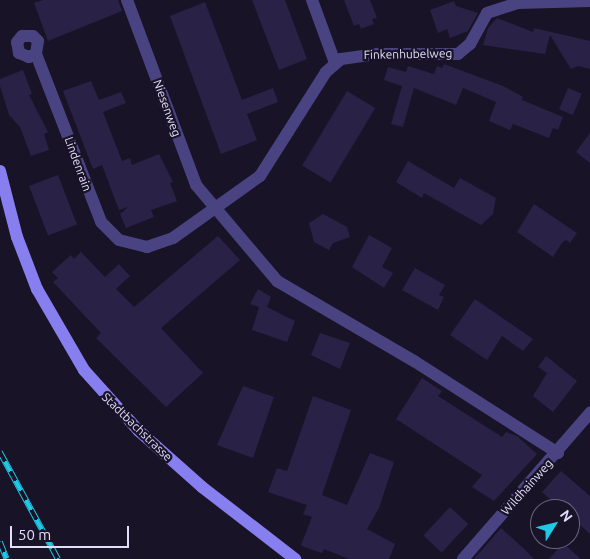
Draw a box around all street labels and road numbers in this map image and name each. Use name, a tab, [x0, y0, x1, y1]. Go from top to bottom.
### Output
street label: Finkenhubelweg	[364, 46, 452, 62]
street label: Niesenweg	[150, 78, 184, 138]
street label: Lindenrain	[62, 135, 94, 193]
street label: Stadtbachstrasse	[99, 390, 175, 464]
street label: Wildhainweg	[498, 456, 556, 518]

